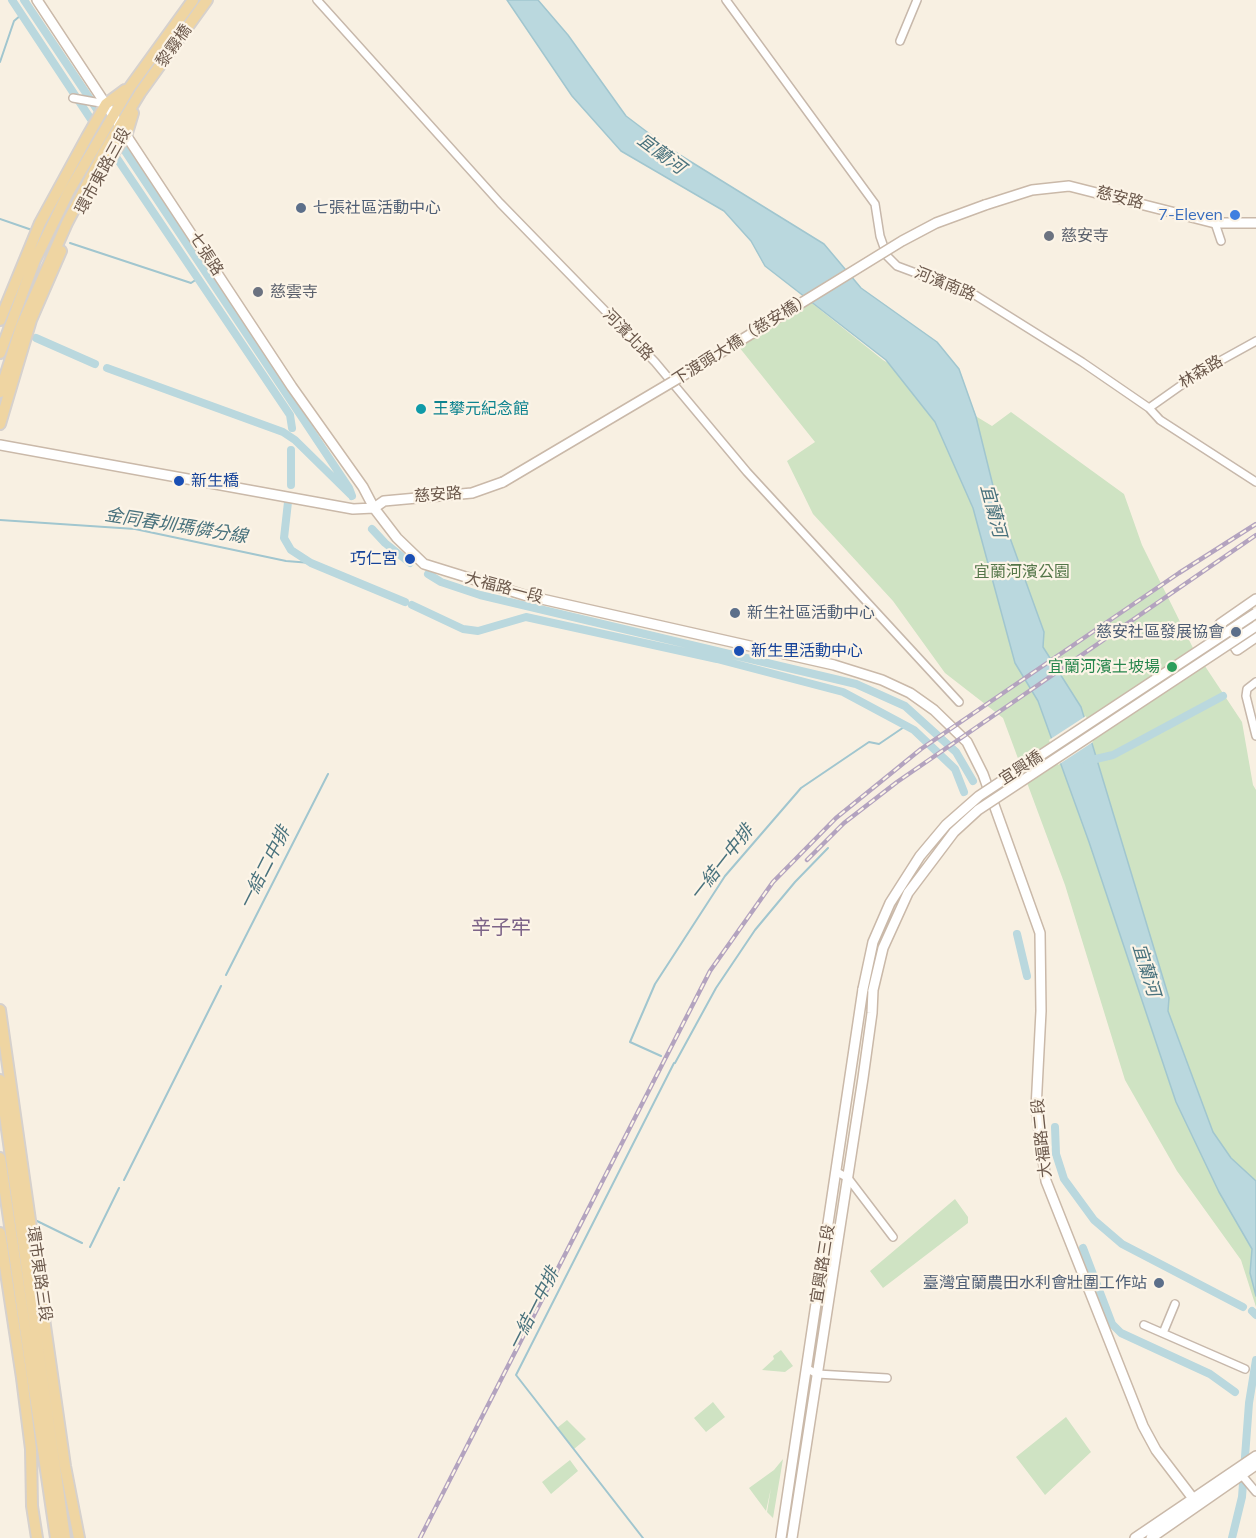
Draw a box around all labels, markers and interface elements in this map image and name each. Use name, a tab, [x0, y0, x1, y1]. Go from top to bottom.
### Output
street label: 黎霧橋	[152, 21, 196, 71]
street label: 環市東路三段	[71, 124, 135, 218]
water label: 宜蘭河	[633, 129, 689, 179]
street label: 慈安路	[1094, 183, 1146, 213]
place label: 七張社區活動中心	[313, 198, 441, 218]
marker: 七張社區活動中心	[294, 201, 308, 215]
place label: 7-Eleven	[1158, 205, 1223, 225]
marker: 7-Eleven	[1228, 208, 1242, 222]
place label: 慈安寺	[1061, 226, 1109, 246]
street label: 七張路	[185, 229, 227, 279]
marker: 慈安寺	[1042, 229, 1056, 243]
street label: 河濱南路	[912, 263, 978, 305]
place label: 慈雲寺	[270, 282, 318, 302]
marker: 慈雲寺	[251, 285, 265, 299]
street label: 下渡頭大橋（慈安橋）	[669, 288, 815, 390]
street label: 河濱北路	[599, 305, 657, 365]
street label: 林森路	[1175, 351, 1227, 393]
place label: 王攀元紀念館	[433, 399, 529, 419]
marker: 王攀元紀念館	[414, 402, 428, 416]
place label: 新生橋	[191, 471, 239, 491]
marker: 新生橋	[172, 474, 186, 488]
water label: 宜蘭河	[976, 482, 1010, 540]
street label: 慈安路	[413, 484, 463, 506]
water label: 金同春圳瑪僯分線	[103, 504, 249, 548]
place label: 巧仁宮	[350, 549, 398, 569]
marker: 巧仁宮	[403, 552, 417, 566]
park label: 宜蘭河濱公園	[974, 562, 1070, 582]
street label: 大福路一段	[463, 568, 545, 608]
place label: 新生社區活動中心	[747, 603, 875, 623]
marker: 新生社區活動中心	[728, 606, 742, 620]
place label: 慈安社區發展協會	[1096, 622, 1224, 642]
marker: 慈安社區發展協會	[1229, 625, 1243, 639]
place label: 新生里活動中心	[751, 641, 863, 661]
marker: 新生里活動中心	[732, 644, 746, 658]
place label: 宜蘭河濱土坡場	[1048, 657, 1160, 677]
marker: 宜蘭河濱土坡場	[1165, 660, 1179, 674]
street label: 宜興橋	[996, 747, 1046, 789]
water label: 一結一中排	[686, 821, 758, 905]
water label: 一結二中排	[235, 823, 295, 913]
district label: 辛子牢	[471, 916, 531, 940]
water label: 宜蘭河	[1128, 941, 1164, 999]
street label: 大福路二段	[1028, 1097, 1056, 1179]
street label: 宜興路三段	[807, 1223, 839, 1305]
street label: 環市東路三段	[23, 1225, 55, 1323]
water label: 一結一中排	[504, 1264, 564, 1354]
place label: 臺灣宜蘭農田水利會壯圍工作站	[923, 1273, 1147, 1293]
marker: 臺灣宜蘭農田水利會壯圍工作站	[1152, 1276, 1166, 1290]

